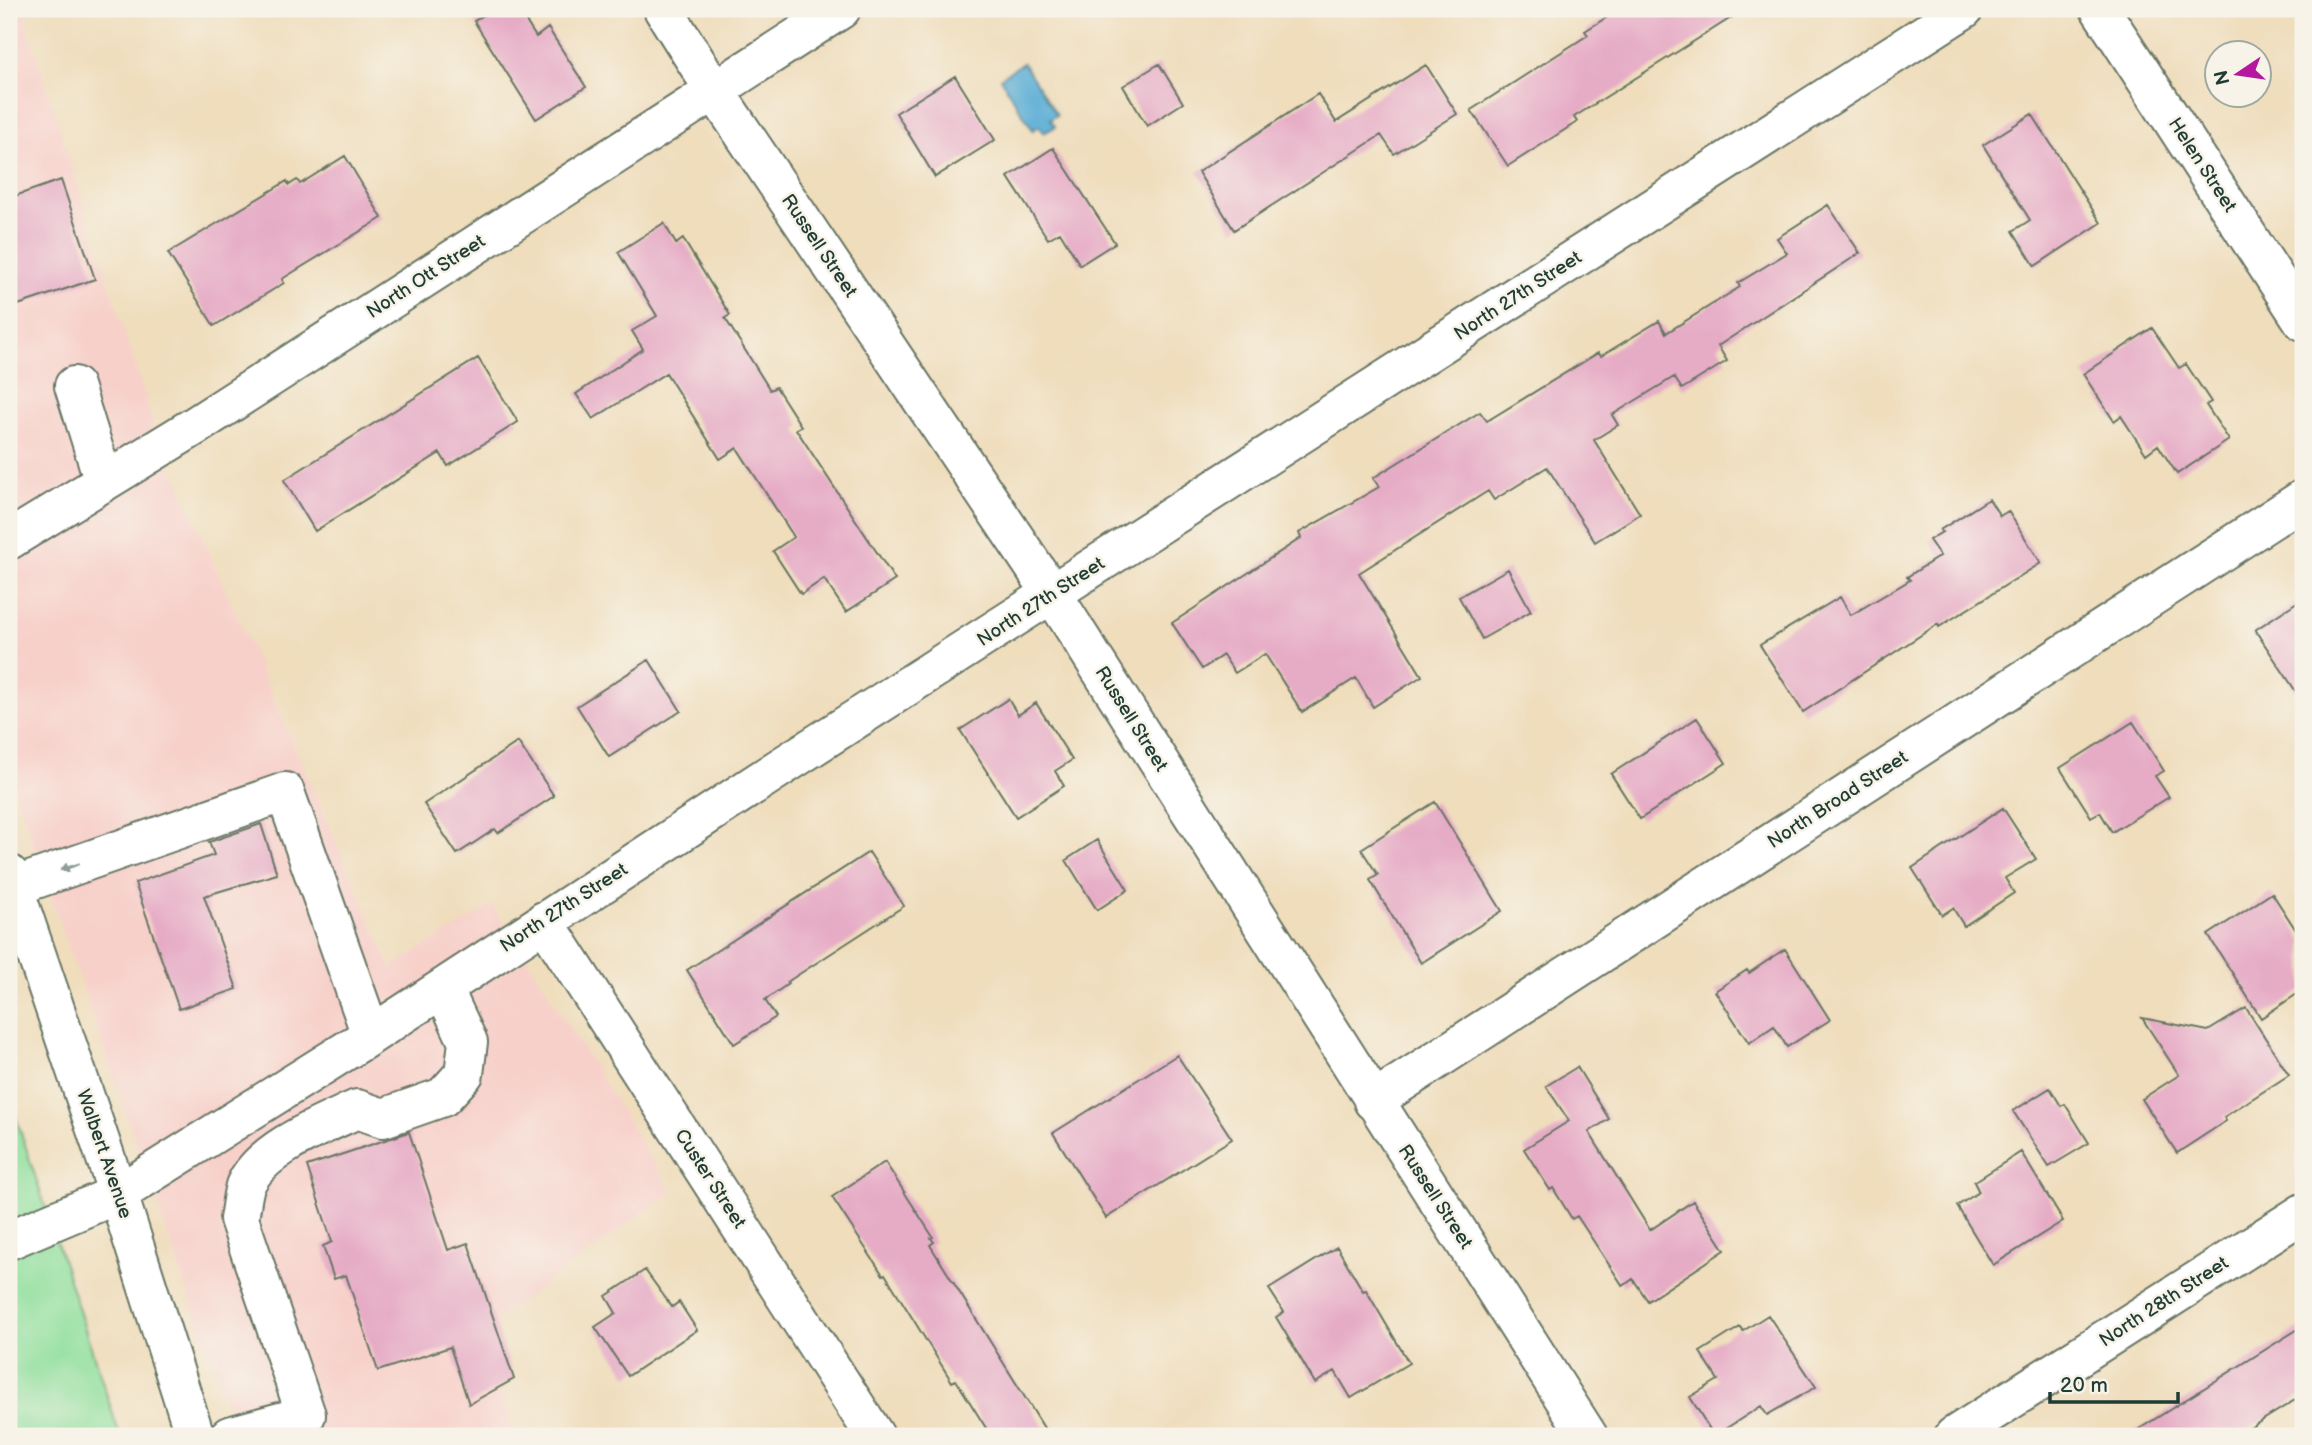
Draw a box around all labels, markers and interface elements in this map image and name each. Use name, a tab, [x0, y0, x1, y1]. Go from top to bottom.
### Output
north arrow	[2204, 38, 2274, 108]
text: N	[2210, 68, 2236, 87]
street label: Helen Street	[2163, 113, 2241, 217]
street label: Russell Street	[776, 190, 862, 302]
street label: North Ott Street	[362, 230, 490, 324]
street label: North 27th Street	[1450, 246, 1586, 346]
street label: North 27th Street	[973, 552, 1109, 652]
street label: Russell Street	[1090, 662, 1173, 776]
street label: North Broad Street	[1764, 746, 1913, 854]
street label: North 27th Street	[496, 858, 632, 958]
one-way arrow	[60, 862, 81, 873]
street label: Walbert Avenue	[71, 1086, 137, 1222]
street label: Custer Street	[669, 1125, 751, 1233]
street label: Russell Street	[1393, 1141, 1477, 1254]
street label: North 28th Street	[2095, 1252, 2233, 1352]
scale bar	[2050, 1361, 2177, 1405]
text: 20 m	[2060, 1373, 2108, 1398]

